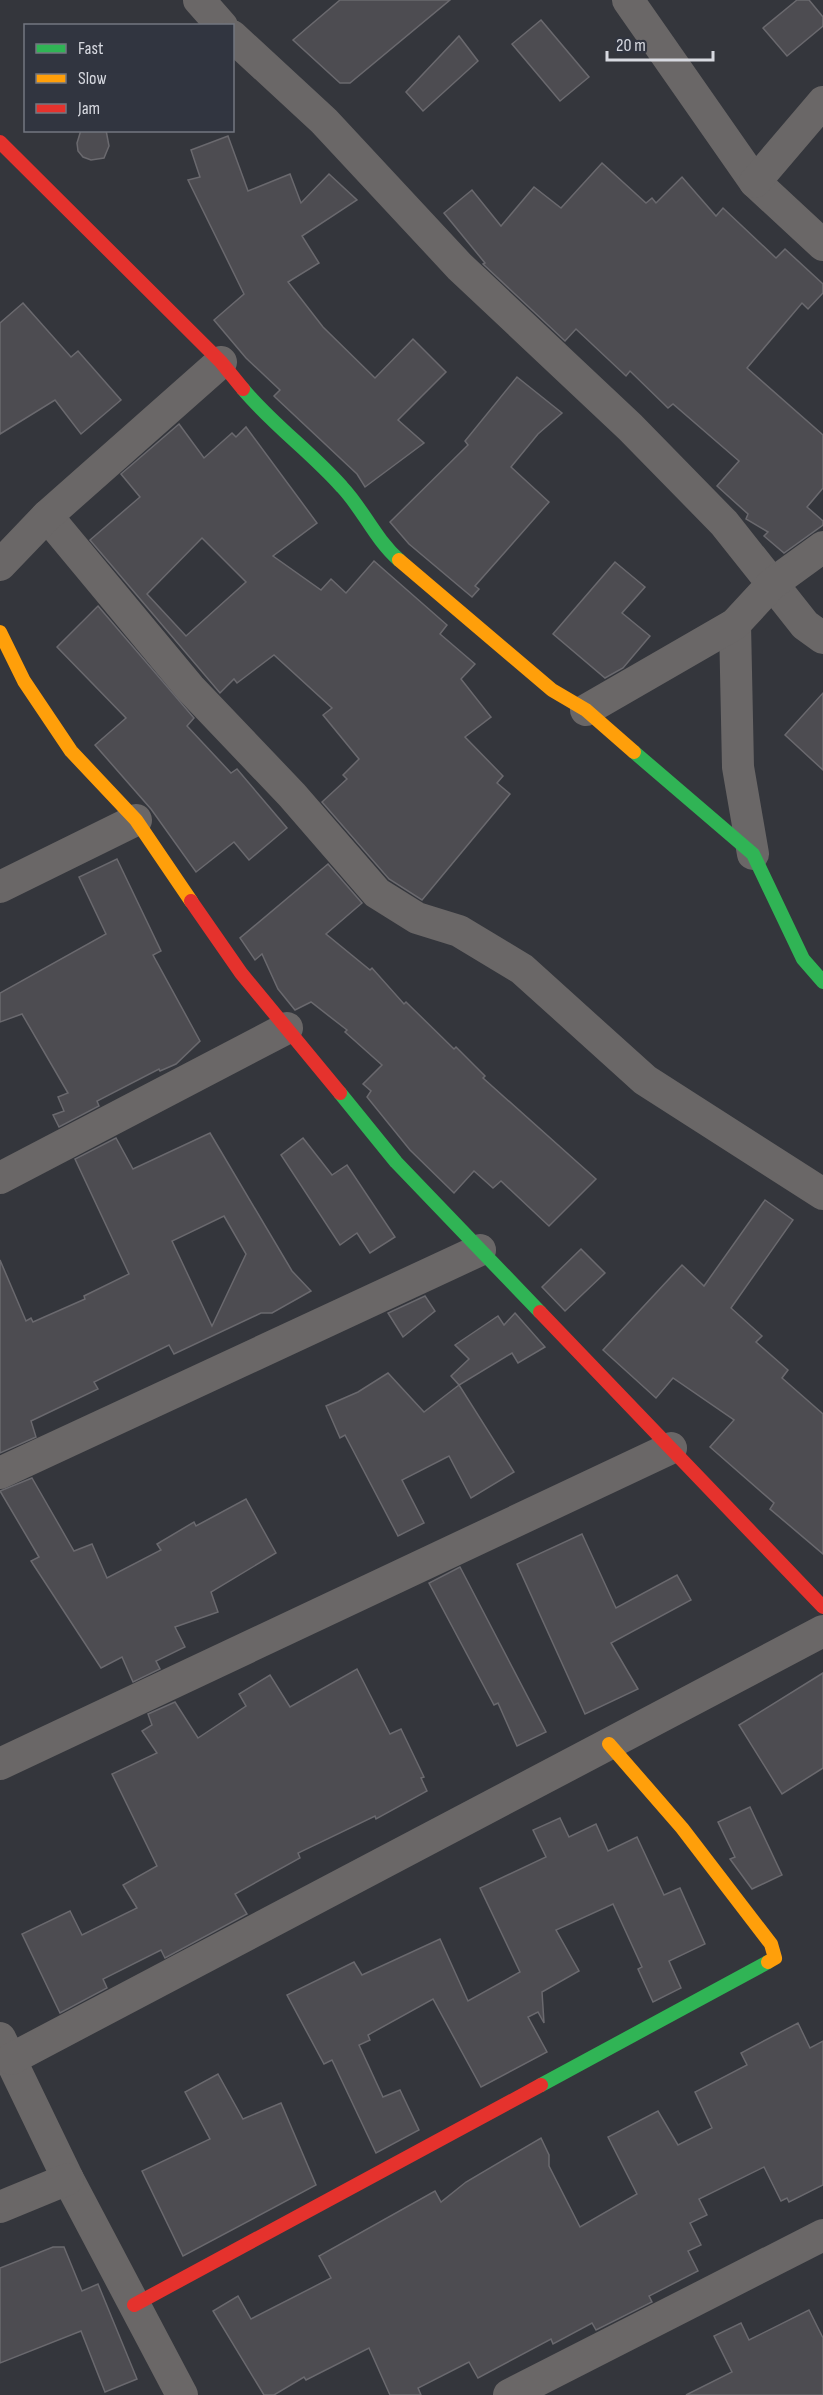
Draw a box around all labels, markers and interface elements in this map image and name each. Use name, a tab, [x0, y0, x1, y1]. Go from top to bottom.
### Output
legend	[24, 24, 234, 132]
scale bar	[607, 24, 714, 62]
text: 20 m	[616, 35, 646, 56]
text: Fast	[78, 38, 104, 59]
text: Slow	[78, 68, 107, 89]
text: Jam	[77, 98, 100, 119]

